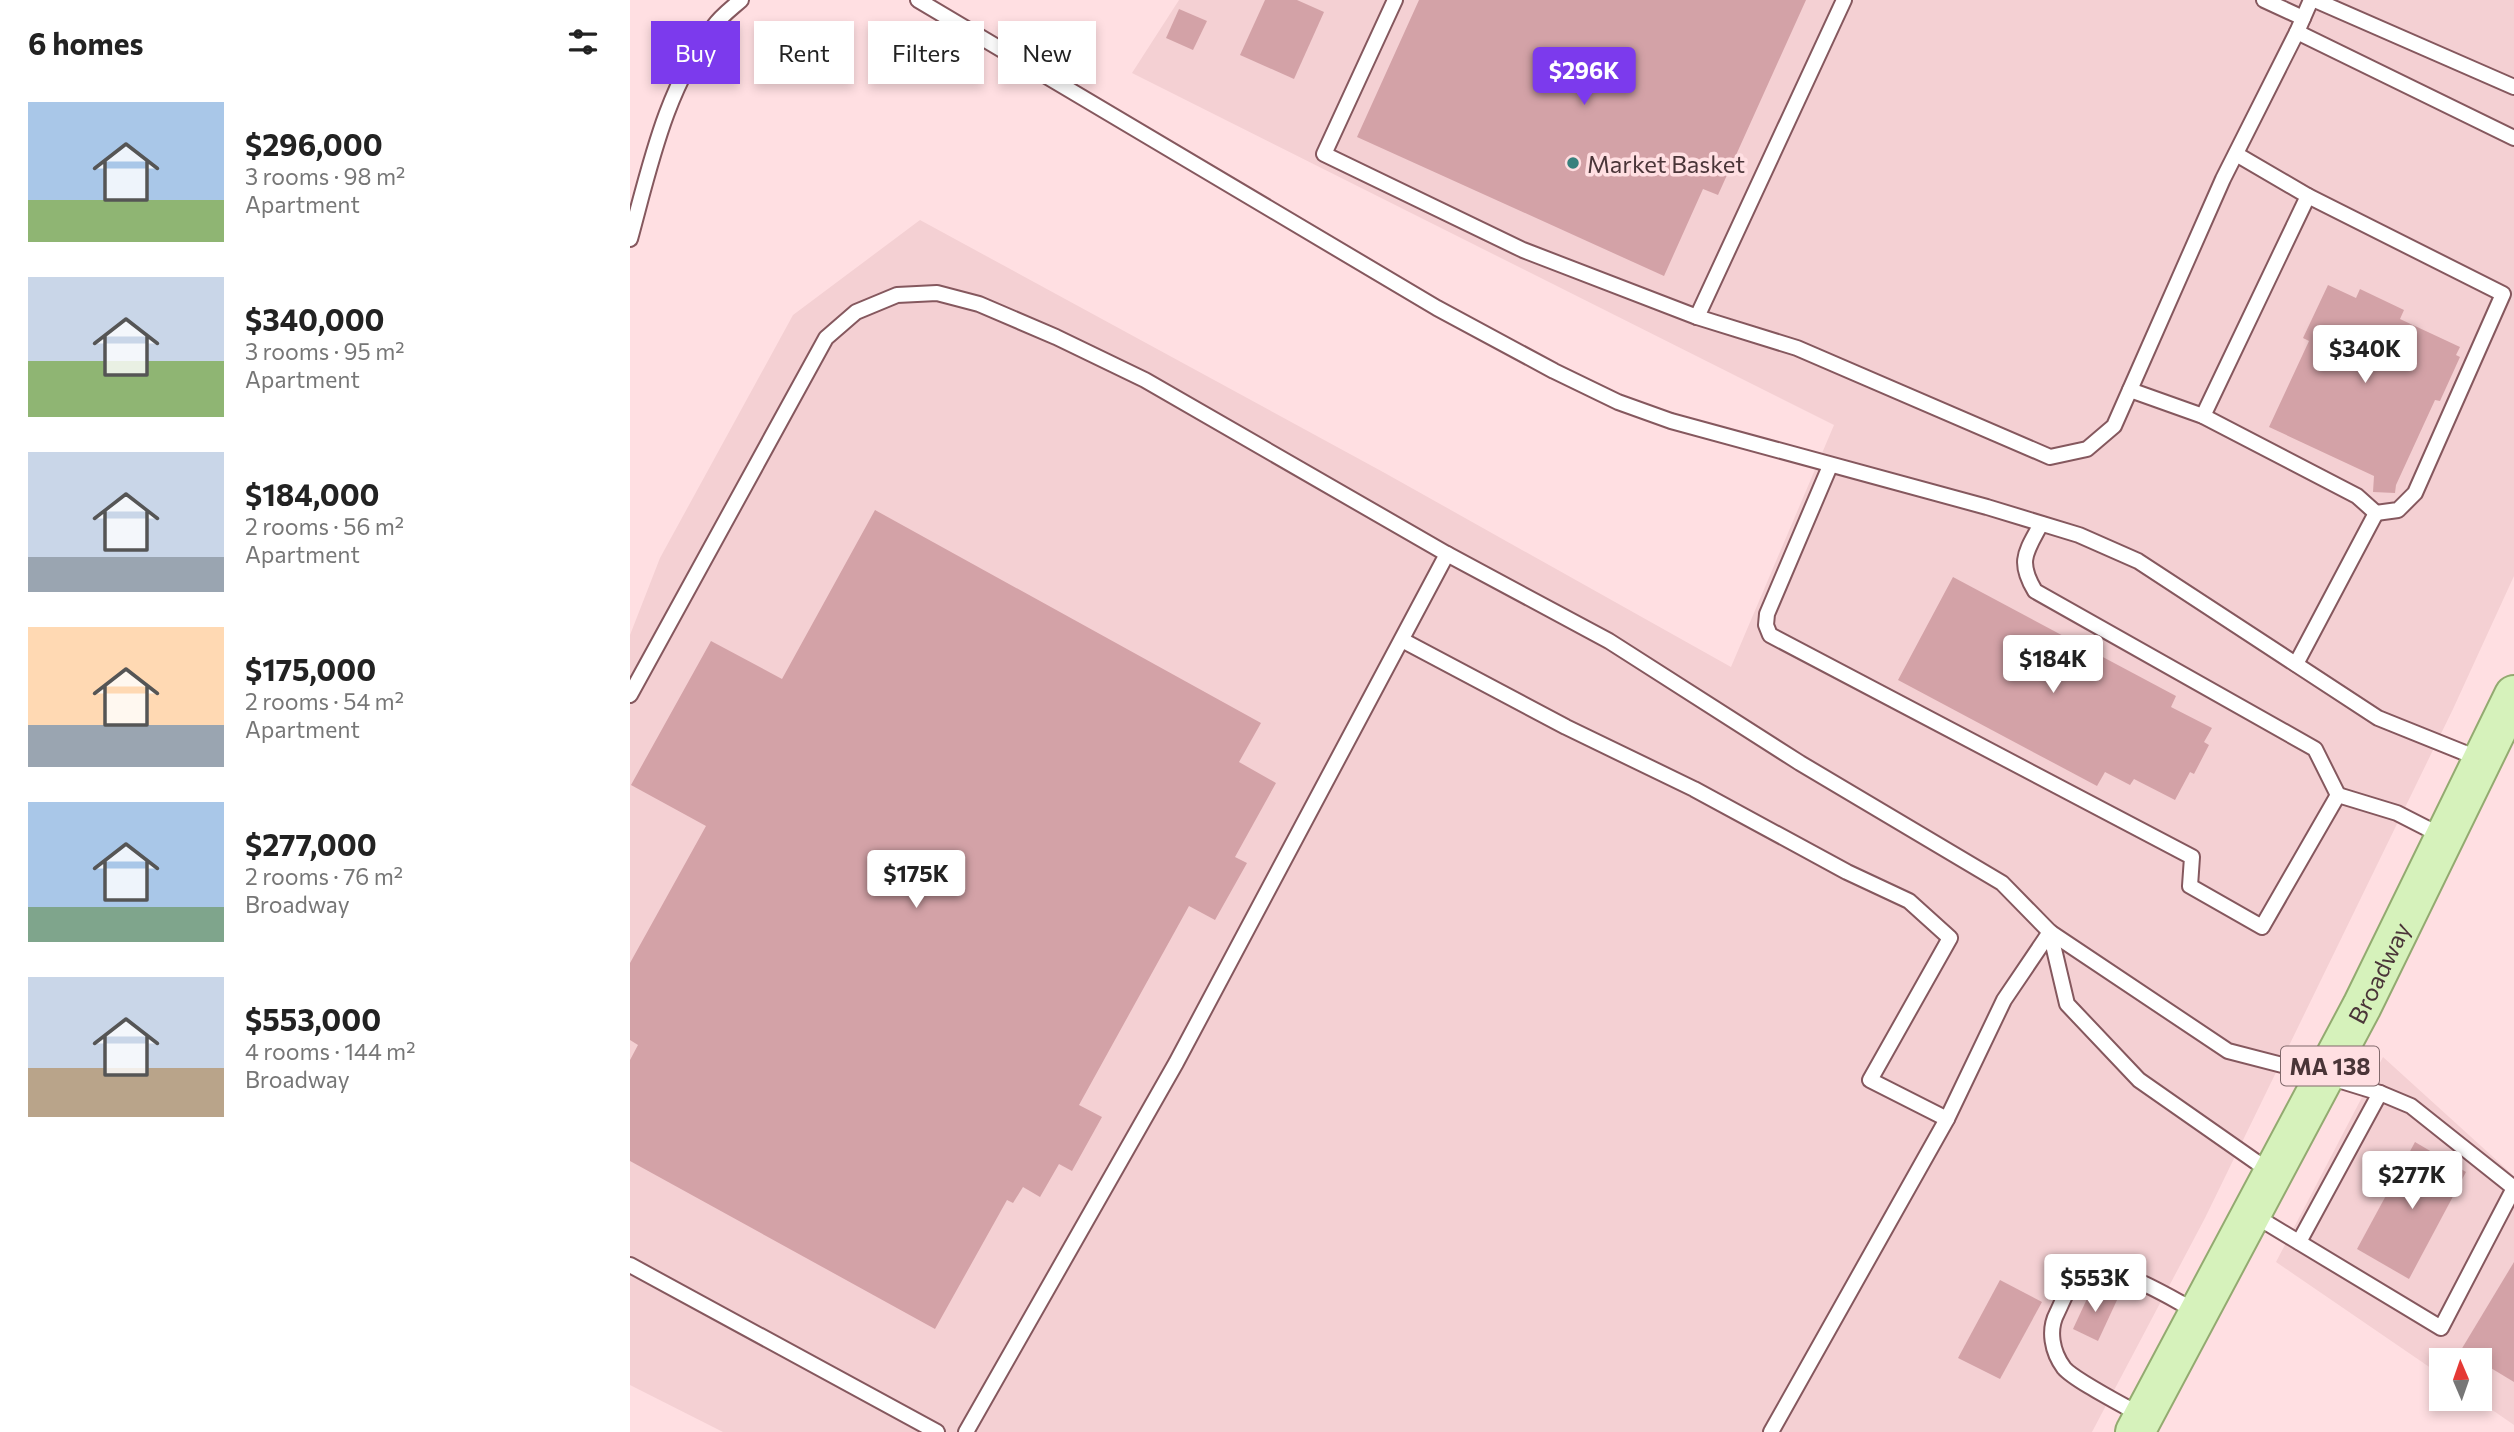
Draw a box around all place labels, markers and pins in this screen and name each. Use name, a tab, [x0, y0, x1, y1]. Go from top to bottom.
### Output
pin: $296K	[1535, 48, 1633, 107]
place label: Market Basket	[1587, 149, 1745, 178]
marker: Market Basket	[1565, 155, 1581, 171]
pin: $340K	[2316, 326, 2414, 385]
pin: $184K	[2004, 636, 2102, 695]
pin: $175K	[867, 850, 965, 910]
pin: $277K	[2363, 1152, 2461, 1211]
pin: $553K	[2046, 1254, 2144, 1314]

